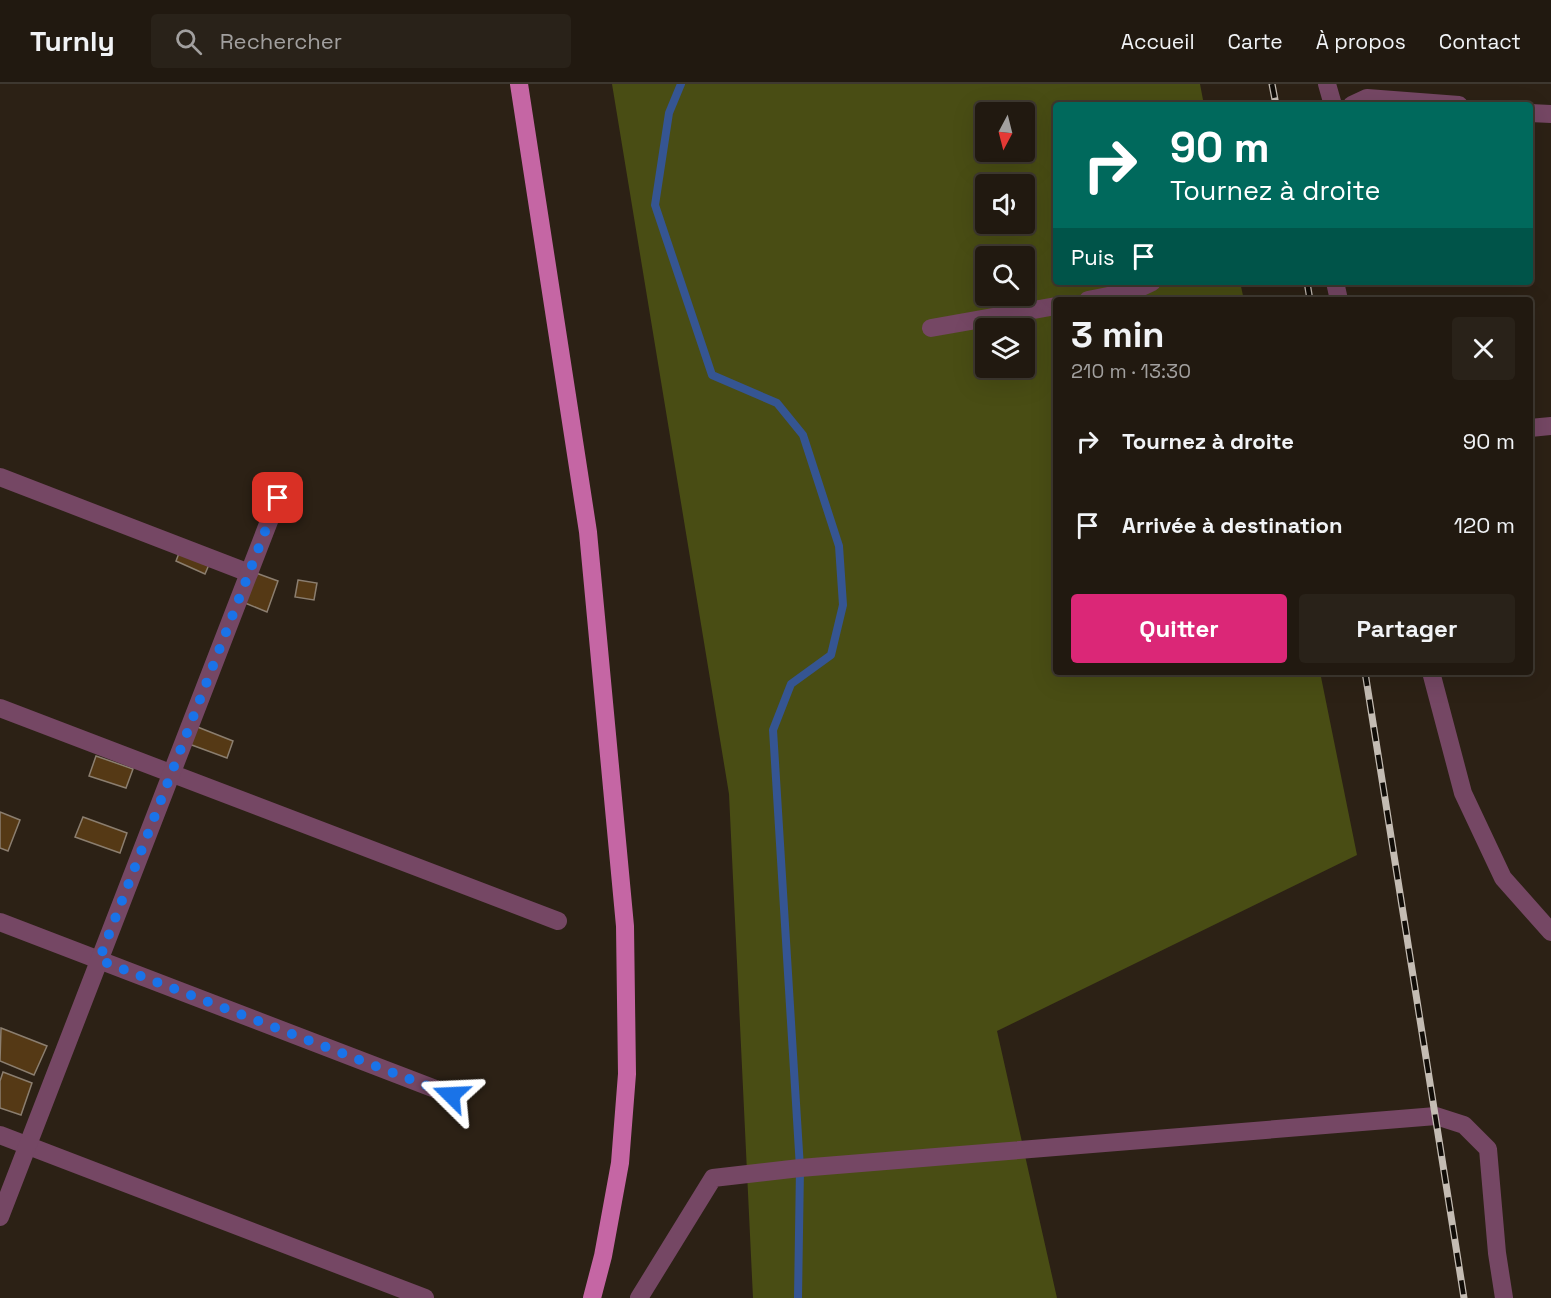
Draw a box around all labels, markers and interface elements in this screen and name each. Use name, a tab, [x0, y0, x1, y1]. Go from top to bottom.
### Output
search box	[151, 14, 571, 68]
text: Turnly	[30, 23, 115, 59]
icon: search	[172, 25, 205, 58]
text: Rechercher	[220, 27, 342, 55]
text: Accueil	[1121, 28, 1195, 55]
text: Carte	[1228, 28, 1283, 55]
text: À propos	[1316, 28, 1406, 55]
text: Contact	[1439, 28, 1521, 55]
north arrow	[975, 102, 1035, 162]
map controls	[975, 102, 1035, 378]
text: 90 m	[1170, 121, 1270, 174]
icon: right	[1071, 126, 1149, 204]
text: Tournez à droite	[1170, 173, 1380, 208]
button: sound	[975, 174, 1035, 234]
icon: arrive	[1127, 240, 1160, 273]
text: Puis	[1071, 243, 1115, 271]
button: search	[975, 246, 1035, 306]
text: 3 min	[1071, 312, 1165, 358]
button: close	[1452, 317, 1515, 380]
button: layers	[975, 318, 1035, 378]
text: 210 m · 13:30	[1071, 358, 1191, 384]
icon: right	[1071, 425, 1104, 458]
text: Tournez à droite	[1122, 427, 1294, 455]
text: 90 m	[1463, 427, 1515, 455]
pin	[252, 472, 303, 523]
icon: arrive	[261, 481, 294, 514]
icon: arrive	[1071, 509, 1104, 542]
text: Arrivée à destination	[1122, 511, 1343, 539]
text: 120 m	[1454, 511, 1515, 539]
button: Quitter	[1071, 594, 1287, 663]
button: Partager	[1299, 594, 1515, 663]
position arrow	[419, 1063, 483, 1127]

